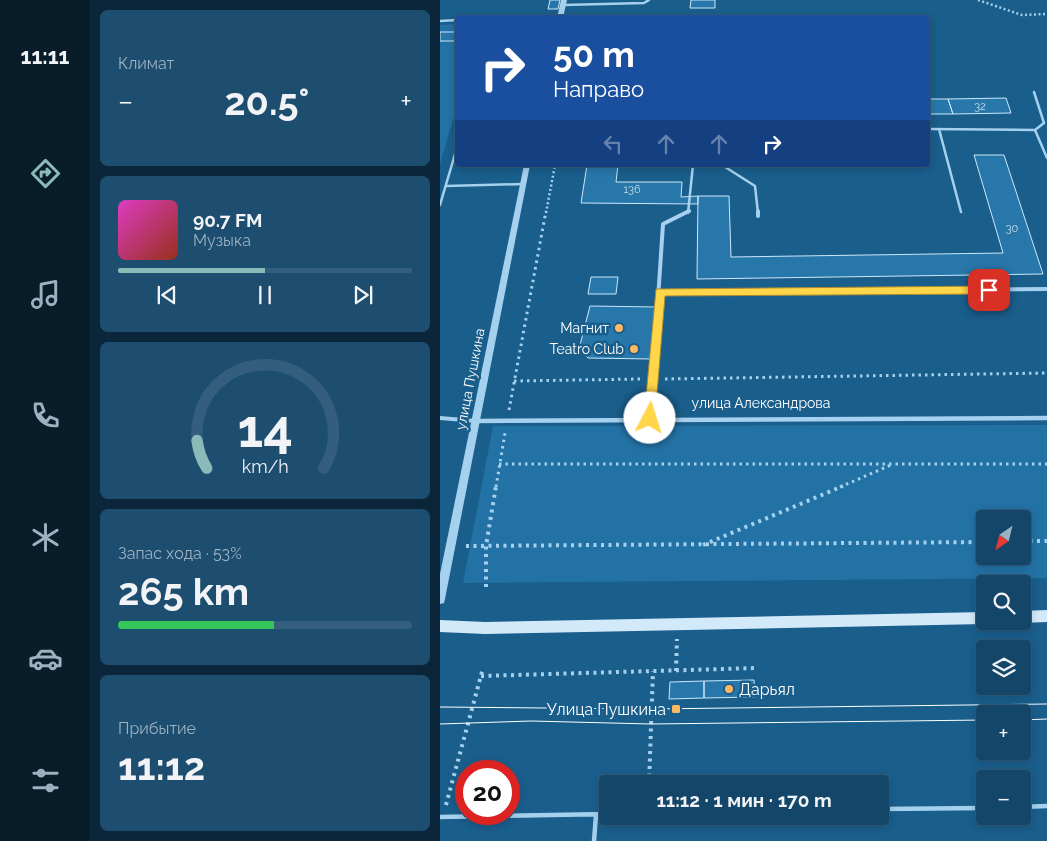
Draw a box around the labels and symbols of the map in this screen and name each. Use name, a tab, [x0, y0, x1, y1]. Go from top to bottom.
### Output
house number: 32	[974, 100, 986, 113]
house number: 136	[623, 183, 641, 196]
house number: 30	[1006, 222, 1019, 235]
pin	[968, 269, 1010, 311]
place label: Магнит	[560, 320, 609, 336]
marker: Магнит	[613, 322, 625, 334]
street label: улица Пушкина	[452, 327, 488, 431]
place label: Teatro Club	[550, 341, 624, 357]
marker: Teatro Club	[628, 343, 640, 355]
position arrow	[623, 391, 675, 443]
street label: улица Александрова	[692, 395, 830, 411]
north arrow	[976, 510, 1031, 565]
place label: Дарьял	[739, 680, 795, 699]
marker: Дарьял	[723, 683, 735, 695]
place label: Улица Пушкина	[547, 700, 666, 719]
marker: Улица Пушкина	[670, 703, 682, 715]
speed limit sign: 20	[455, 760, 520, 825]

